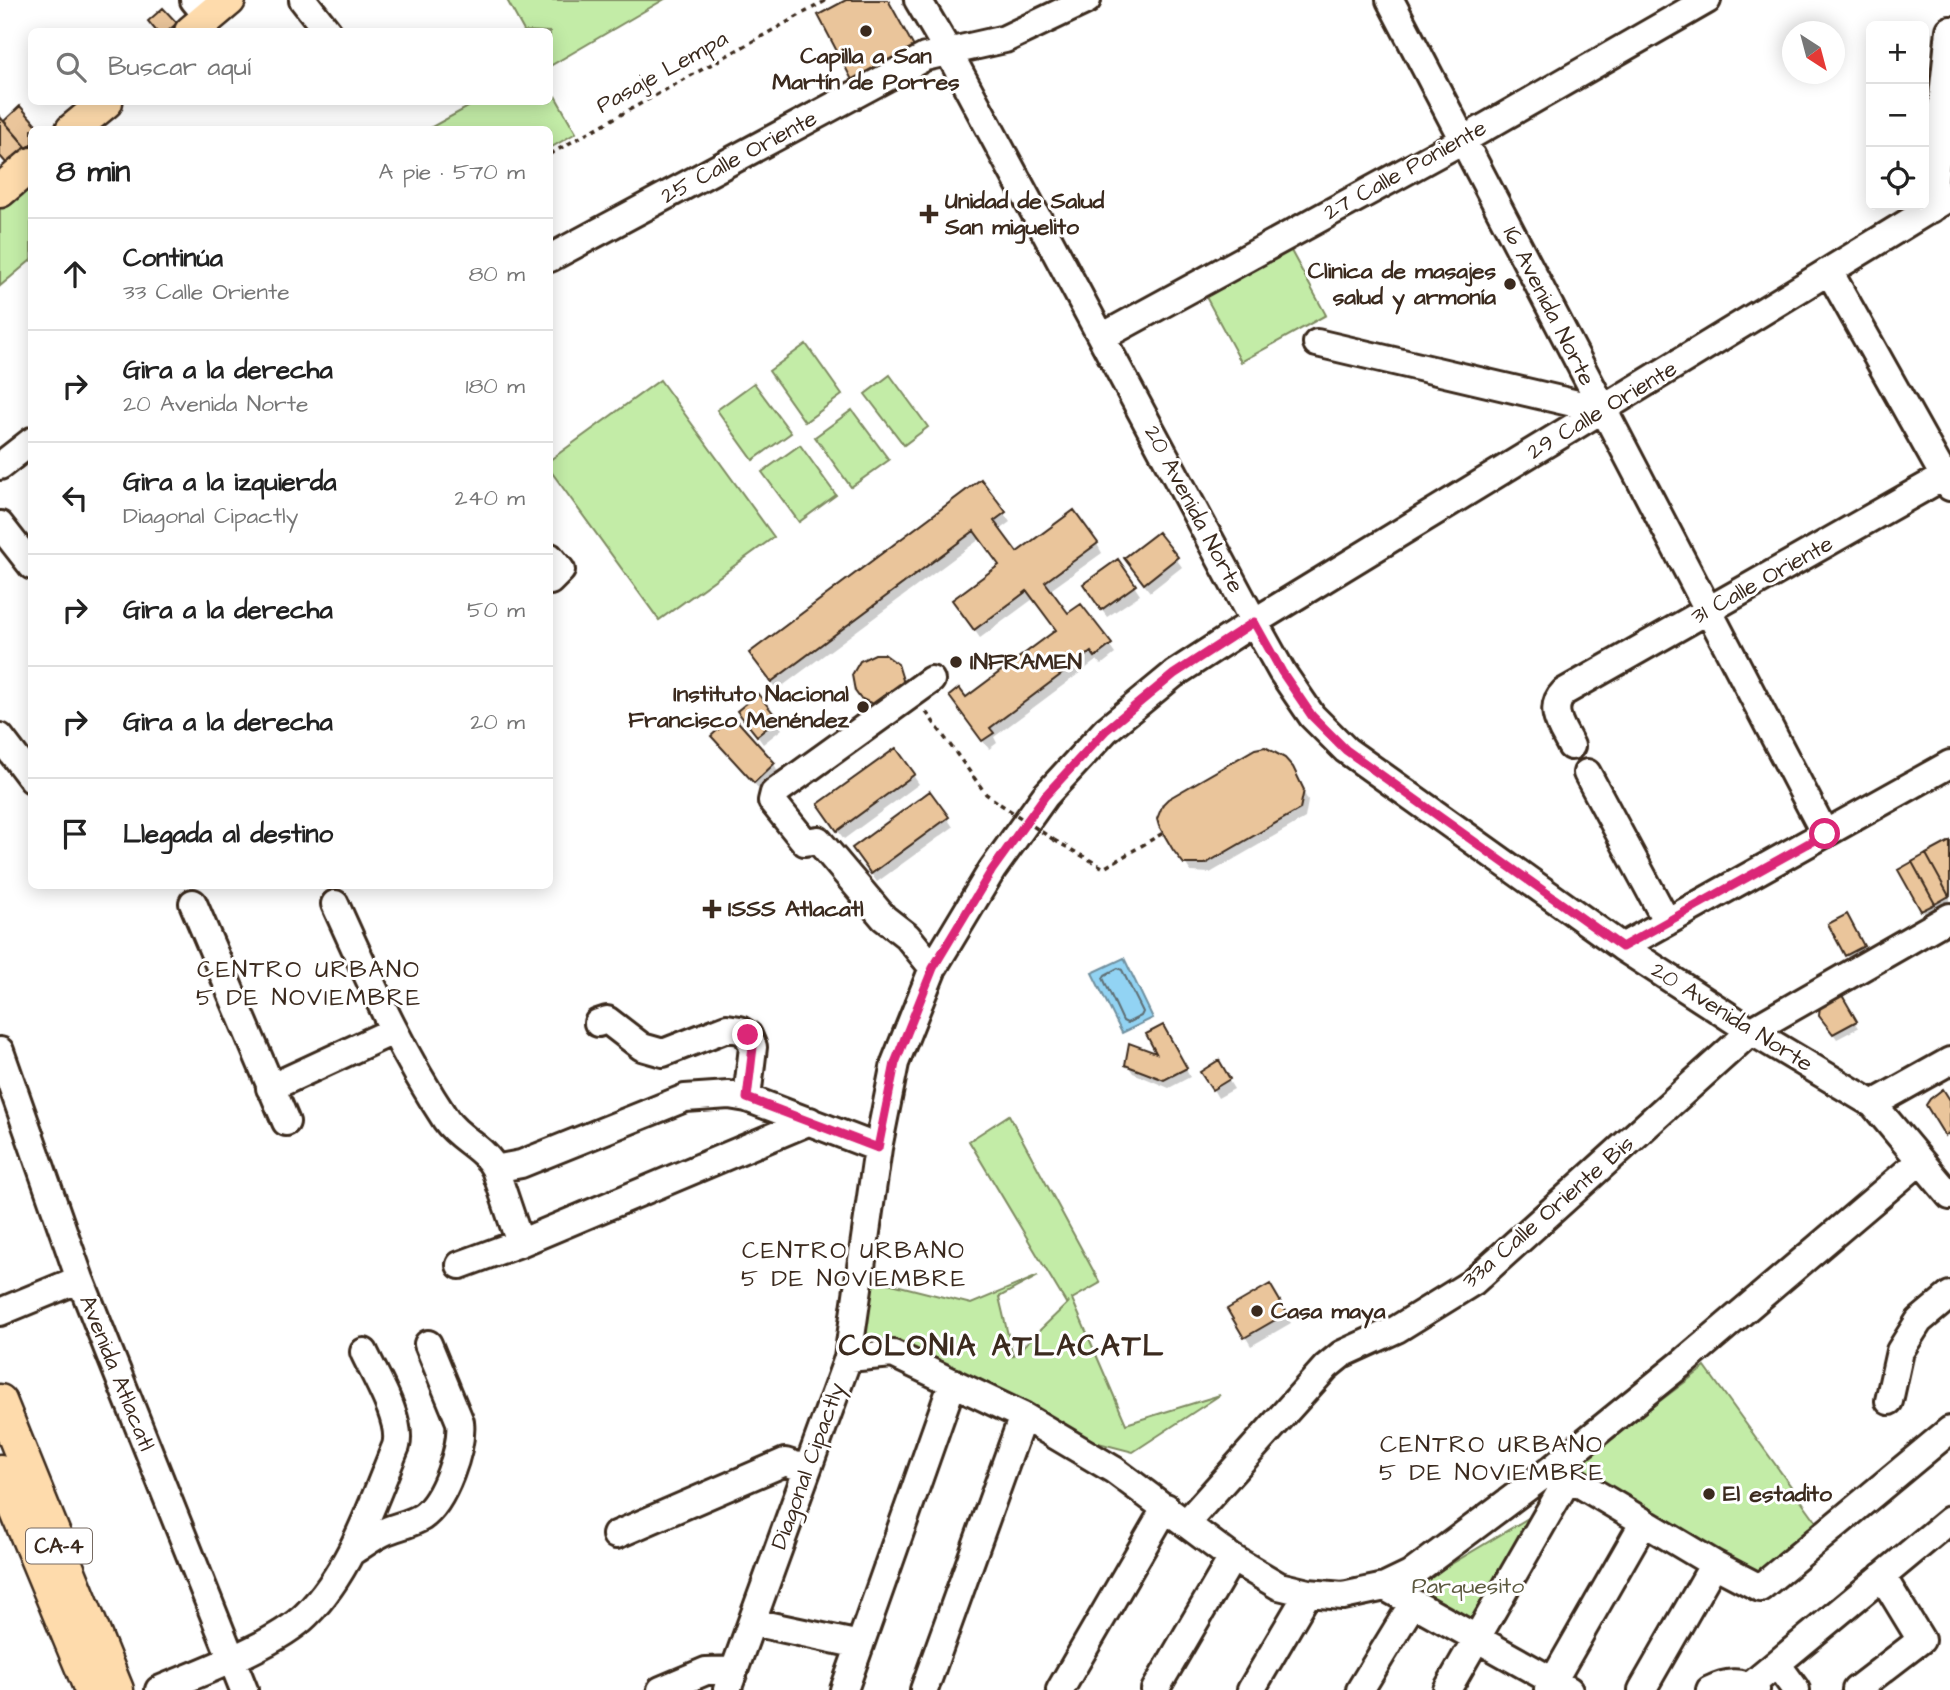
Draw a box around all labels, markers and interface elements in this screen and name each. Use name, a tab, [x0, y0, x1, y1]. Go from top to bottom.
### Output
north arrow	[1782, 21, 1845, 84]
map controls	[1866, 21, 1929, 210]
button: +	[1866, 21, 1929, 84]
street label: Pasaje Lempa	[590, 22, 734, 121]
marker: Capilla a San Martín de Porres	[858, 23, 874, 39]
search box	[28, 28, 553, 105]
place label: Capilla a San Martín de Porres	[772, 40, 960, 98]
icon: search	[52, 48, 90, 86]
text: Buscar aquí	[108, 49, 251, 85]
button: −	[1866, 84, 1929, 147]
street label: 25 Calle Oriente	[655, 102, 823, 212]
street label: 27 Calle Poniente	[1318, 112, 1492, 228]
button: locate	[1866, 147, 1929, 210]
text: 8 min	[56, 151, 130, 193]
text: A pie · 570 m	[379, 156, 525, 188]
place label: Unidad de Salud San miguelito	[944, 185, 1105, 244]
marker: Unidad de Salud San miguelito	[919, 204, 939, 224]
street label: 16 Avenida Norte	[1495, 221, 1603, 391]
text: Continúa	[123, 240, 223, 276]
icon: ahead	[56, 255, 94, 293]
place label: Clinica de masajes salud y armonía	[1308, 255, 1496, 315]
text: 80 m	[468, 258, 525, 290]
text: 33 Calle Oriente	[123, 276, 290, 308]
marker: Clinica de masajes salud y armonía	[1502, 276, 1518, 292]
text: Gira a la derecha	[123, 352, 333, 388]
street label: 29 Calle Oriente	[1521, 353, 1683, 467]
icon: right	[56, 367, 94, 405]
text: 180 m	[466, 370, 525, 402]
text: 20 Avenida Norte	[123, 388, 308, 420]
street label: 20 Avenida Norte	[1136, 420, 1252, 598]
text: Gira a la izquierda	[123, 464, 337, 500]
icon: left	[56, 479, 94, 517]
text: 240 m	[455, 482, 525, 514]
text: Diagonal Cipactly	[123, 500, 298, 532]
street label: 31 Calle Oriente	[1685, 528, 1839, 632]
icon: right	[56, 591, 94, 629]
text: Gira a la derecha	[123, 592, 333, 628]
text: 50 m	[467, 594, 525, 626]
place label: INFRAMEN	[970, 646, 1083, 678]
marker: INFRAMEN	[948, 654, 964, 670]
place label: Instituto Nacional Francisco Menéndez	[628, 678, 850, 736]
marker: Instituto Nacional Francisco Menéndez	[855, 699, 871, 715]
icon: right	[56, 703, 94, 741]
text: Gira a la derecha	[123, 704, 333, 740]
text: 20 m	[470, 706, 525, 738]
icon: arrive	[56, 815, 94, 853]
text: Llegada al destino	[123, 816, 333, 852]
route start	[1809, 818, 1840, 849]
place label: ISSS Atlacatl	[728, 893, 864, 925]
marker: ISSS Atlacatl	[702, 899, 722, 919]
district label: CENTRO URBANO 5 DE NOVIEMBRE	[196, 953, 422, 1015]
street label: 20 Avenida Norte	[1645, 954, 1819, 1080]
route end	[732, 1019, 763, 1050]
street label: 33a Calle Oriente Bis	[1455, 1128, 1641, 1296]
district label: CENTRO URBANO 5 DE NOVIEMBRE	[741, 1234, 967, 1296]
street label: Avenida Atlacatl	[71, 1290, 163, 1456]
place label: Casa maya	[1271, 1295, 1386, 1329]
marker: Casa maya	[1249, 1303, 1265, 1319]
district label: COLONIA ATLACATL	[839, 1325, 1165, 1367]
street label: Diagonal Cipactly	[763, 1378, 854, 1554]
district label: CENTRO URBANO 5 DE NOVIEMBRE	[1379, 1428, 1605, 1490]
place label: El estadito	[1723, 1478, 1832, 1510]
marker: El estadito	[1701, 1486, 1717, 1502]
road number: CA-4	[26, 1528, 92, 1564]
park label: Parquesito	[1412, 1570, 1524, 1602]

